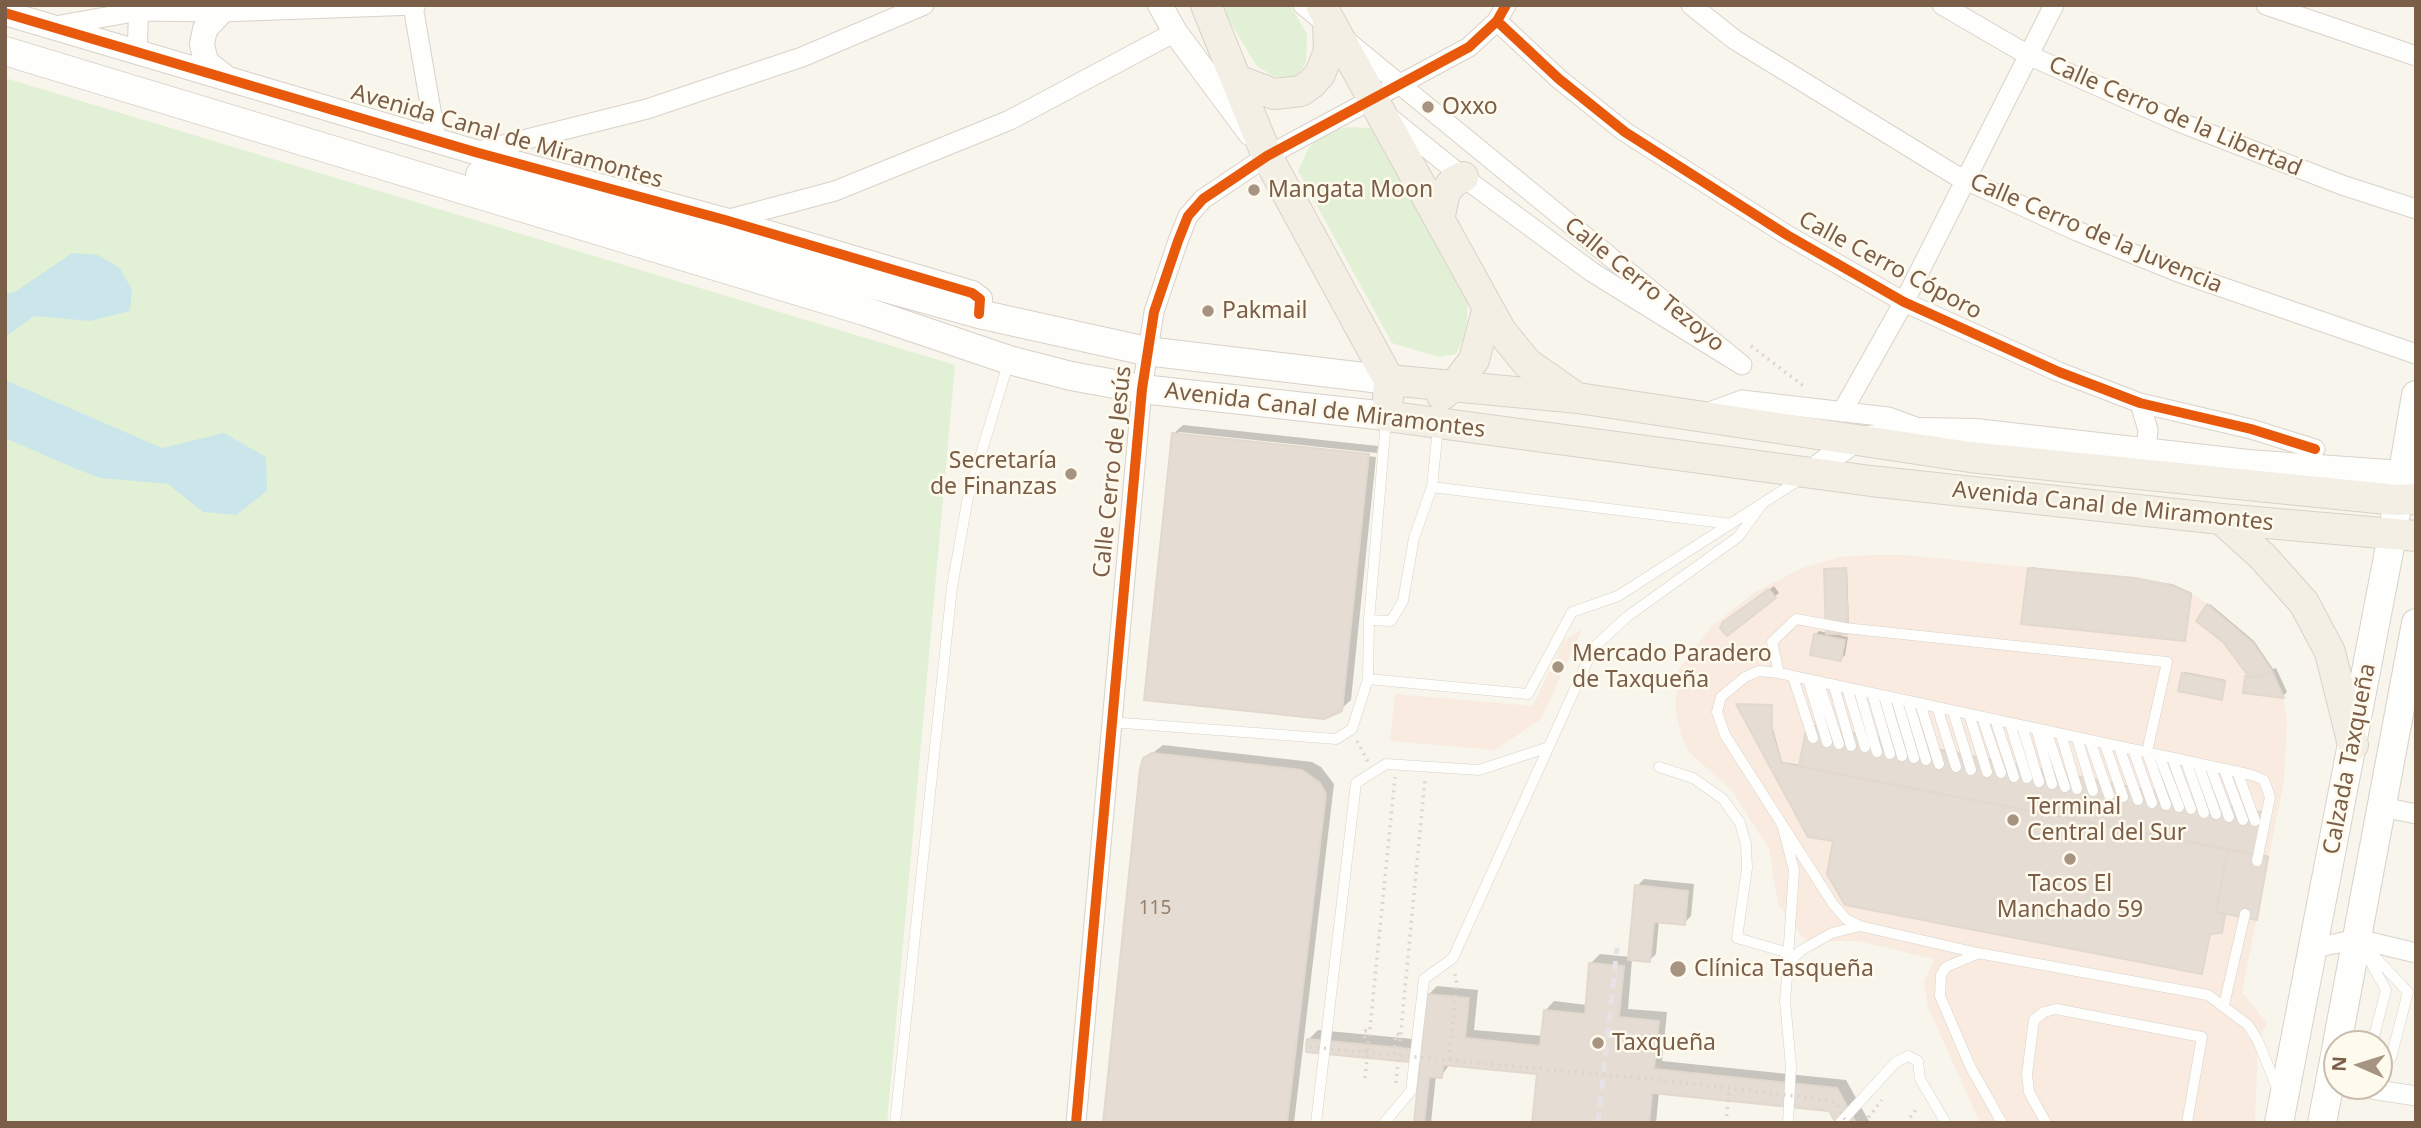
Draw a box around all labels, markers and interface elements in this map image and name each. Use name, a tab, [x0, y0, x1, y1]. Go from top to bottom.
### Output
street label: Calle Cerro de la Libertad	[2044, 51, 2306, 183]
street label: Avenida Canal de Miramontes	[348, 79, 666, 195]
place label: Oxxo	[1442, 93, 1498, 121]
marker: Oxxo	[1420, 99, 1436, 115]
street label: Calle Cerro de la Juvencia	[1966, 168, 2226, 300]
place label: Mangata Moon	[1268, 176, 1433, 204]
marker: Mangata Moon	[1246, 182, 1262, 198]
street label: Calle Cerro Cóporo	[1794, 206, 1986, 326]
street label: Calle Cerro Tezoyo	[1558, 212, 1730, 358]
place label: Pakmail	[1222, 297, 1307, 325]
marker: Pakmail	[1200, 303, 1216, 319]
street label: Calle Cerro de Jesús	[1088, 365, 1138, 579]
street label: Avenida Canal de Miramontes	[1163, 378, 1487, 444]
place label: Secretaría de Finanzas	[930, 447, 1057, 501]
marker: Secretaría de Finanzas	[1063, 466, 1079, 482]
street label: Avenida Canal de Miramontes	[1951, 476, 2275, 538]
place label: Mercado Paradero de Taxqueña	[1572, 640, 1772, 694]
marker: Mercado Paradero de Taxqueña	[1550, 659, 1566, 675]
street label: Calzada Taxqueña	[2318, 661, 2382, 857]
place label: Terminal Central del Sur	[2027, 793, 2186, 847]
marker: Terminal Central del Sur	[2005, 812, 2021, 828]
marker: Tacos El Manchado 59	[2062, 851, 2078, 867]
place label: Tacos El Manchado 59	[1997, 870, 2143, 924]
house number: 115	[1139, 898, 1171, 920]
place label: Clínica Tasqueña	[1694, 955, 1874, 983]
marker: Clínica Tasqueña	[1668, 959, 1688, 979]
place label: Taxqueña	[1612, 1029, 1716, 1057]
north arrow	[2323, 1030, 2393, 1100]
marker: Taxqueña	[1590, 1035, 1606, 1051]
text: N	[2326, 1056, 2352, 1072]

